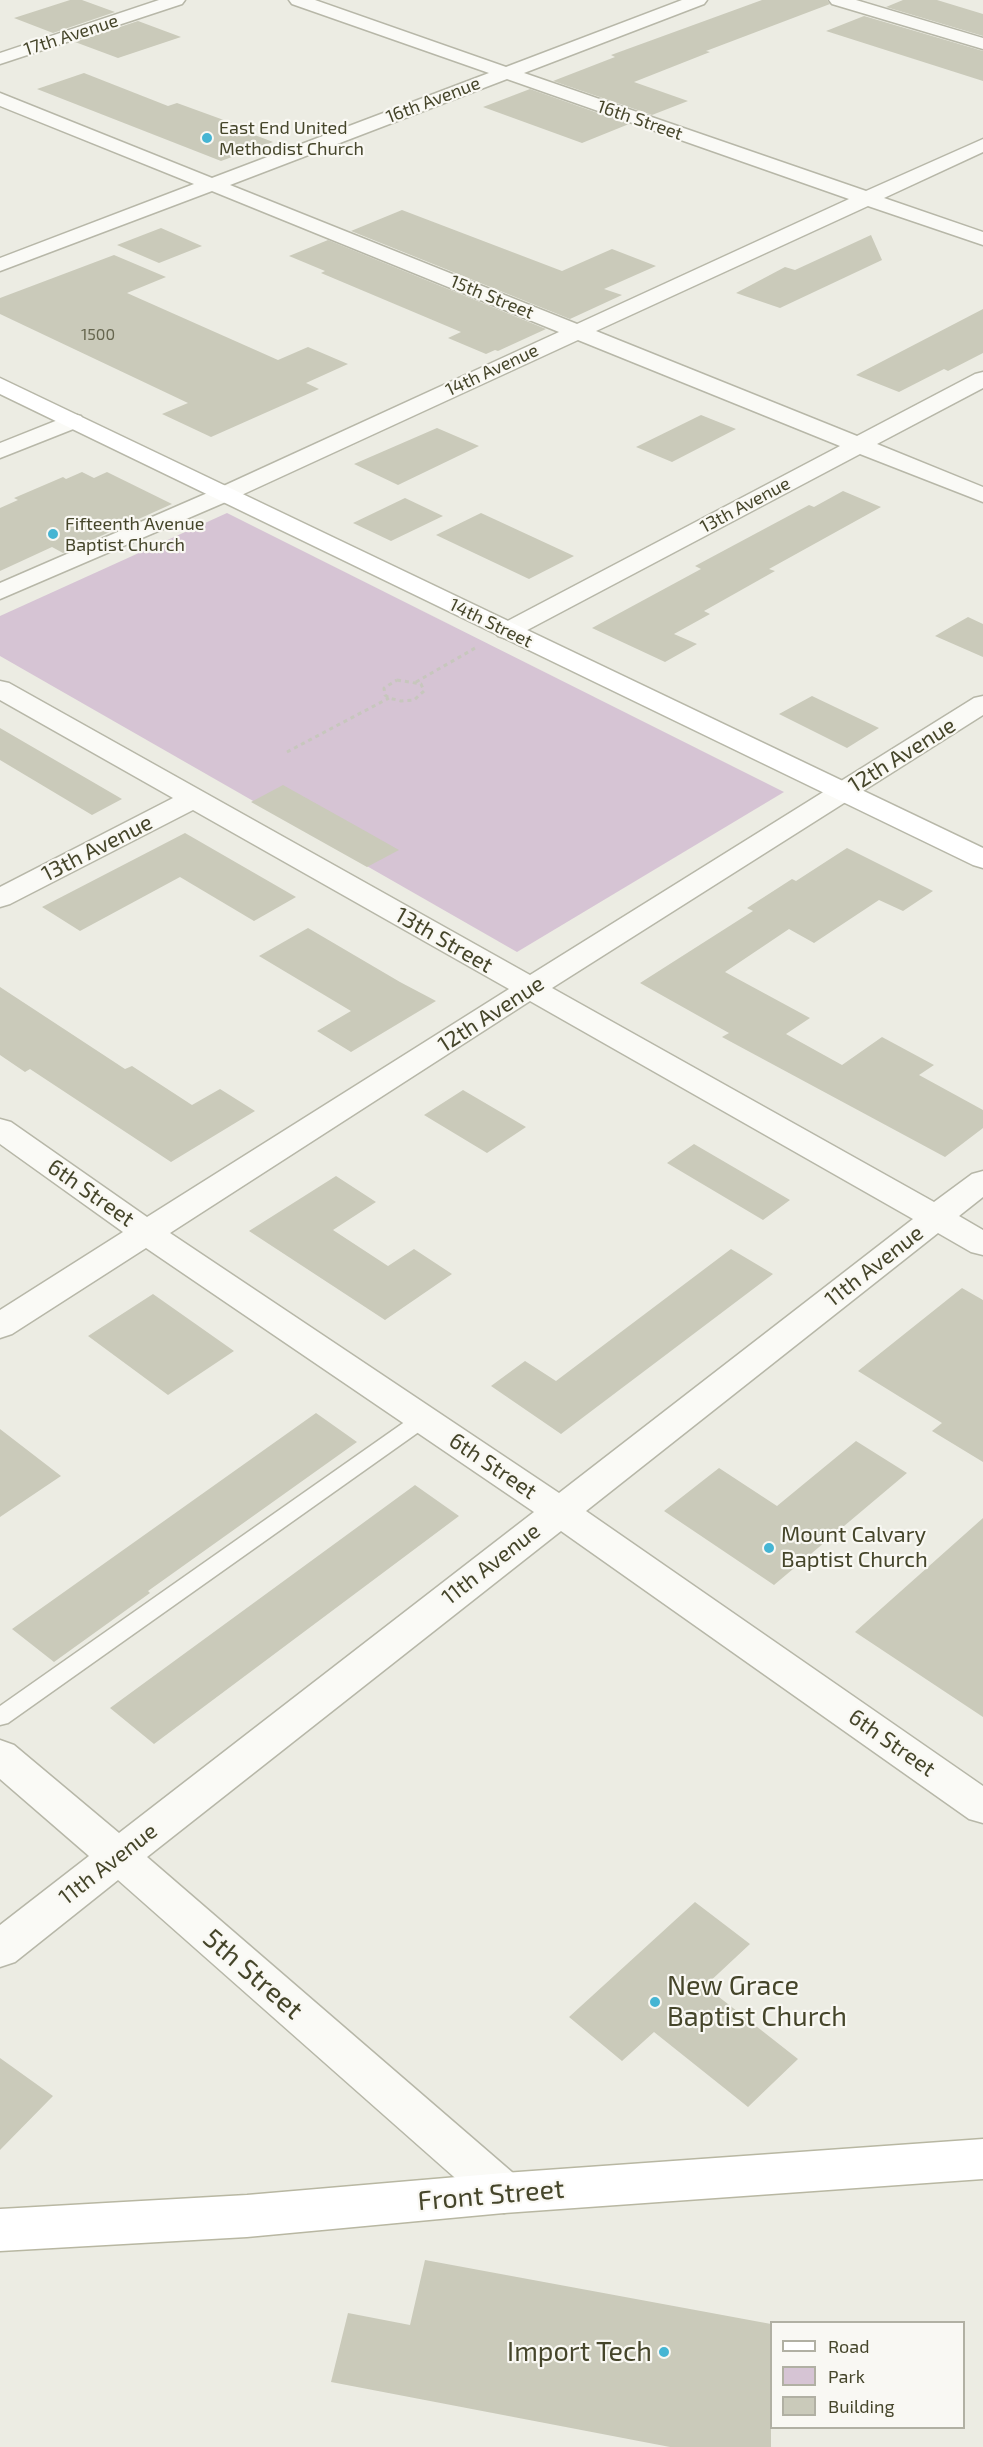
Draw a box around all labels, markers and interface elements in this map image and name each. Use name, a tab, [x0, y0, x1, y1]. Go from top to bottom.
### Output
street label: 17th Avenue	[21, 10, 121, 60]
street label: 16th Avenue	[383, 72, 483, 128]
street label: 16th Street	[594, 95, 686, 145]
place label: East End United Methodist Church	[219, 117, 364, 160]
marker: East End United Methodist Church	[200, 131, 214, 145]
street label: 15th Street	[447, 270, 537, 324]
house number: 1500	[81, 325, 115, 345]
street label: 14th Avenue	[442, 339, 542, 401]
street label: 13th Avenue	[696, 472, 794, 538]
place label: Fifteenth Avenue Baptist Church	[65, 513, 204, 556]
marker: Fifteenth Avenue Baptist Church	[46, 527, 60, 541]
street label: 14th Street	[446, 594, 536, 652]
street label: 12th Avenue	[844, 712, 960, 798]
street label: 13th Avenue	[37, 809, 157, 887]
street label: 13th Street	[391, 902, 497, 978]
street label: 12th Avenue	[433, 970, 549, 1058]
street label: 6th Street	[43, 1154, 139, 1232]
street label: 11th Avenue	[820, 1219, 928, 1313]
street label: 6th Street	[444, 1427, 542, 1505]
street label: 11th Avenue	[437, 1517, 545, 1611]
place label: Mount Calvary Baptist Church	[781, 1522, 928, 1574]
marker: Mount Calvary Baptist Church	[762, 1541, 776, 1555]
street label: 6th Street	[844, 1704, 940, 1782]
street label: 11th Avenue	[54, 1817, 162, 1911]
street label: 5th Street	[197, 1922, 309, 2026]
place label: New Grace Baptist Church	[667, 1970, 847, 2033]
marker: New Grace Baptist Church	[648, 1995, 662, 2009]
street label: Front Street	[416, 2172, 566, 2218]
legend	[770, 2321, 965, 2429]
text: Road	[828, 2335, 869, 2357]
place label: Import Tech	[507, 2336, 652, 2368]
marker: Import Tech	[657, 2345, 671, 2359]
text: Park	[828, 2365, 865, 2387]
text: Building	[828, 2395, 895, 2417]

